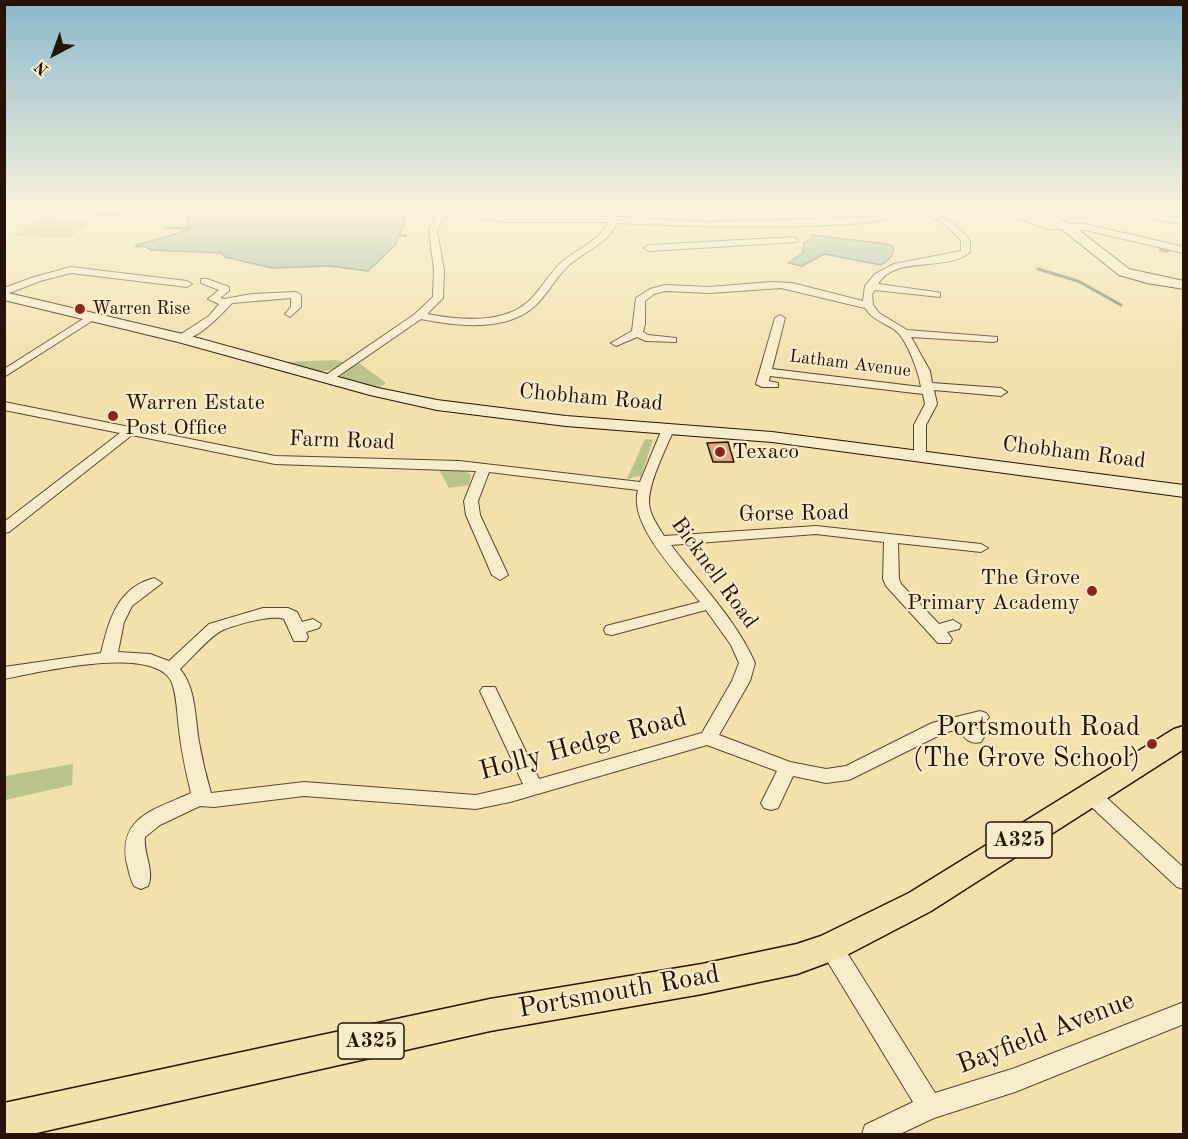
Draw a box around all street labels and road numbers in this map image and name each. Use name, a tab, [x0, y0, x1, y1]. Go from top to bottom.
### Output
street label: Latham Avenue	[788, 346, 912, 382]
street label: Chobham Road	[518, 379, 664, 417]
street label: Farm Road	[289, 426, 395, 456]
street label: Chobham Road	[1001, 431, 1147, 475]
street label: Gorse Road	[738, 500, 850, 528]
street label: Bicknell Road	[665, 512, 763, 634]
street label: Holly Hedge Road	[476, 702, 690, 788]
road number: A325	[986, 822, 1052, 858]
street label: Portsmouth Road	[516, 958, 722, 1026]
street label: Bayfield Avenue	[953, 984, 1139, 1082]
road number: A325	[338, 1023, 404, 1059]

